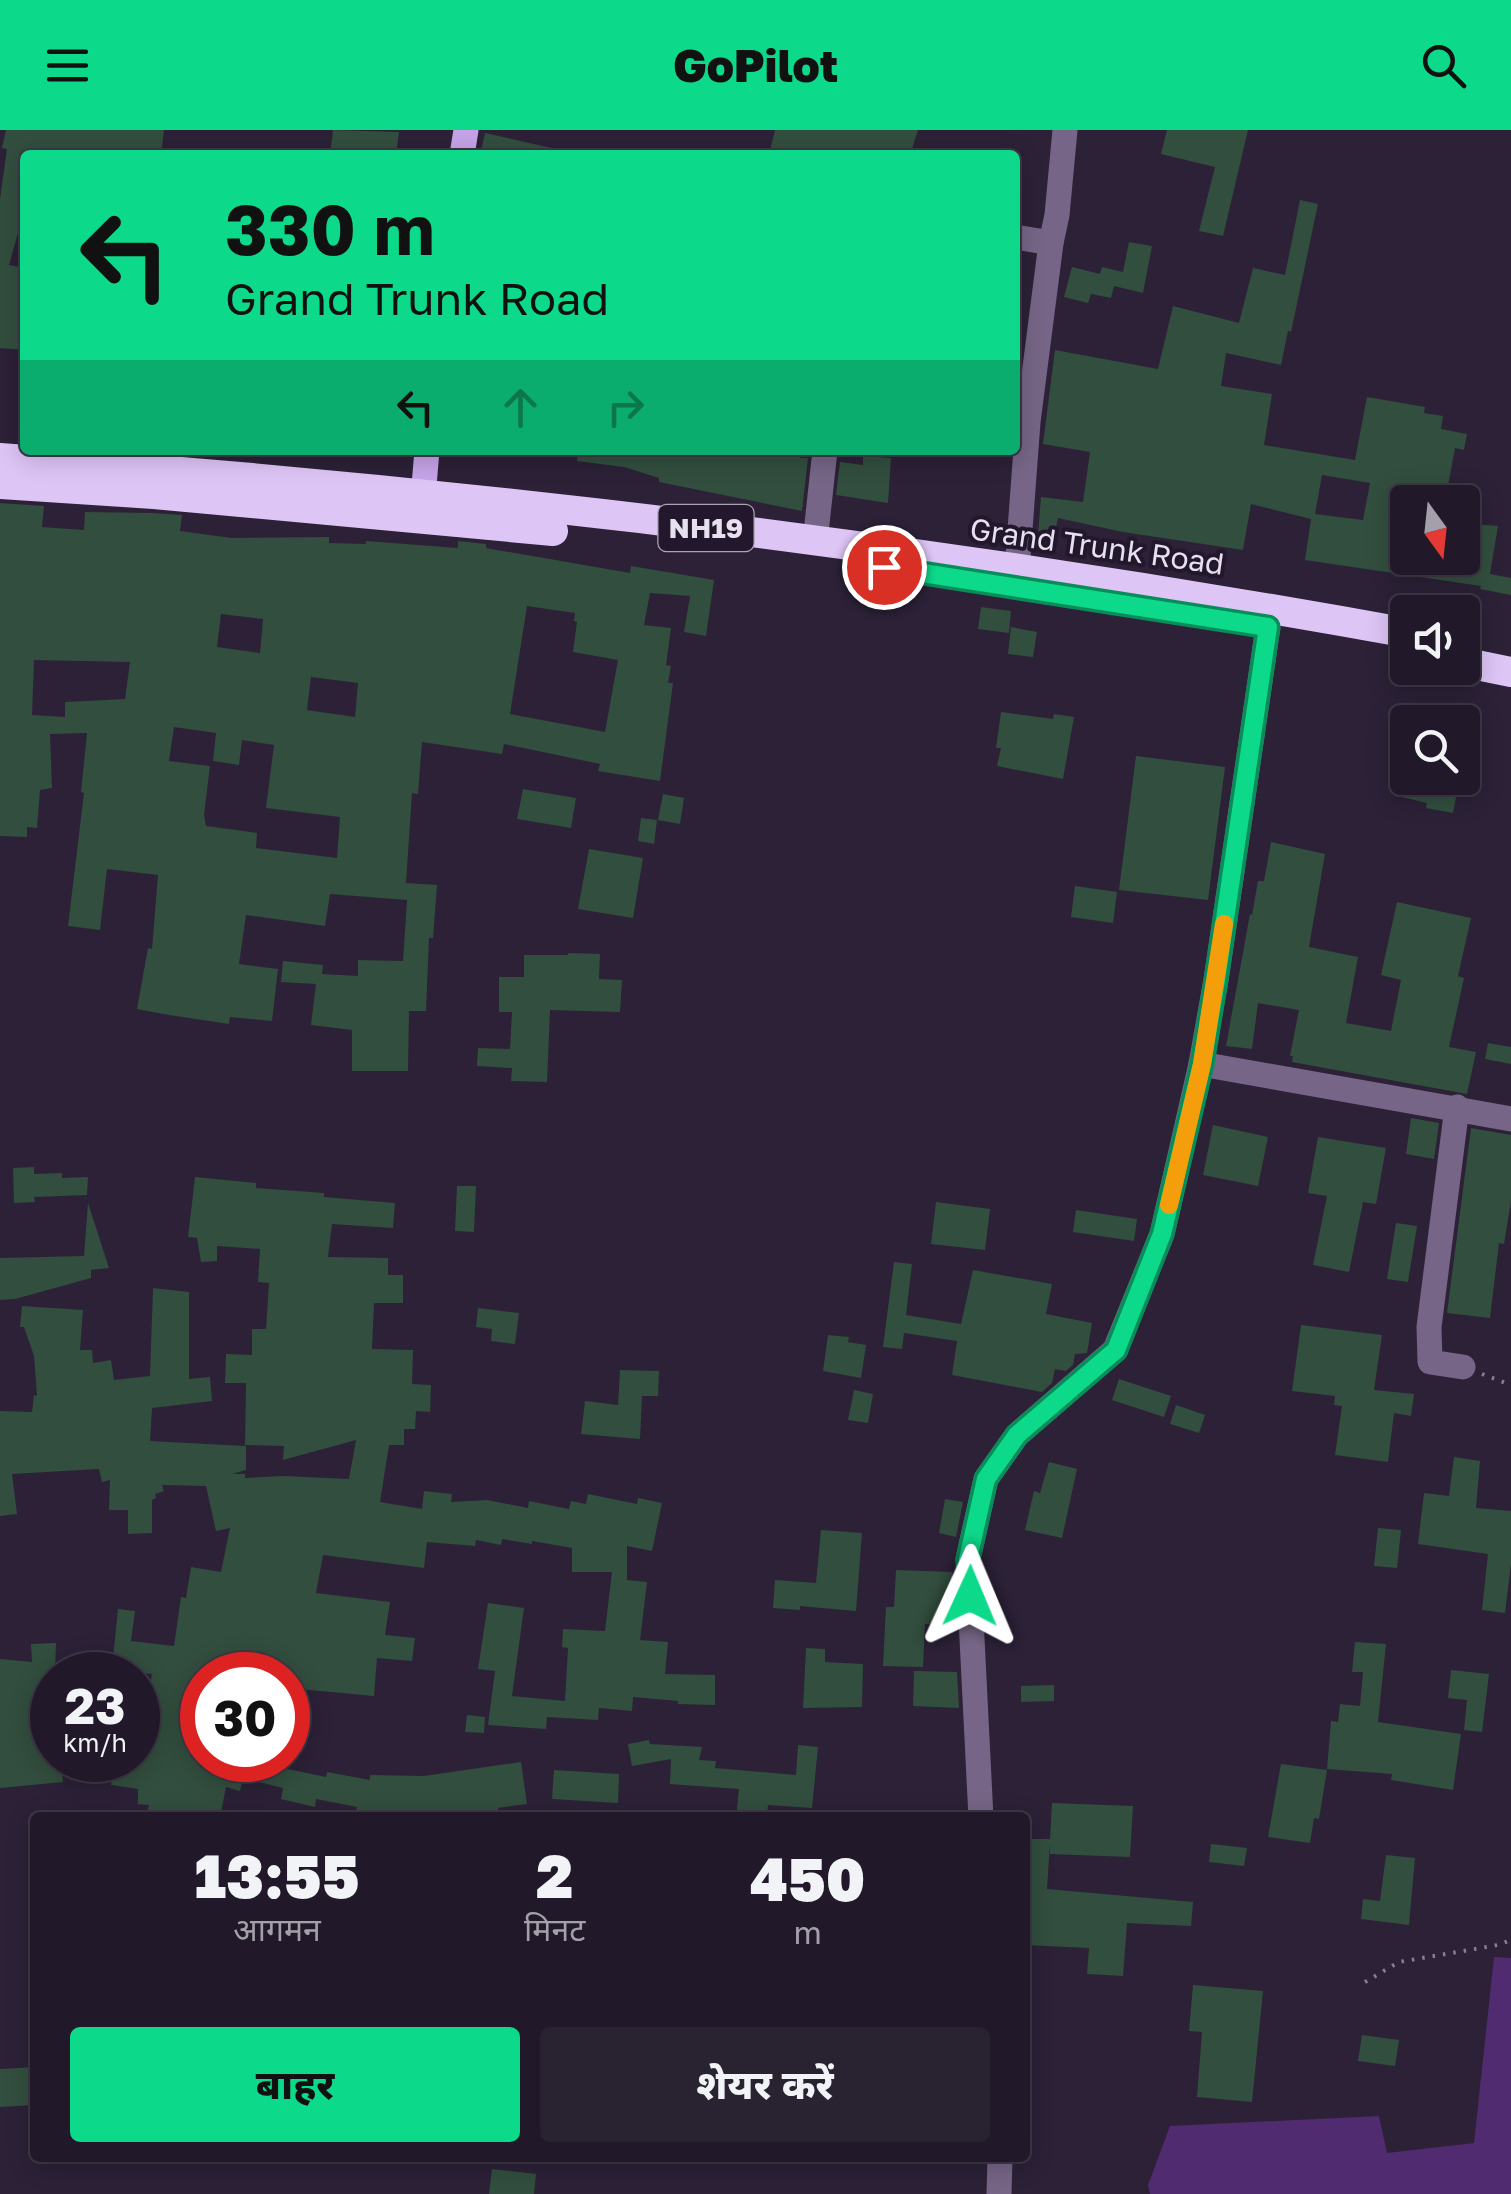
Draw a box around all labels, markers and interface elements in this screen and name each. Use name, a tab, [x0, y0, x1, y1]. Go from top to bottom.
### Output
icon: menu	[40, 38, 95, 93]
text: GoPilot	[673, 38, 838, 92]
icon: search	[1416, 38, 1471, 93]
text: 330 m	[225, 186, 435, 270]
icon: left	[60, 190, 190, 320]
text: Grand Trunk Road	[225, 271, 609, 325]
icon: left	[388, 380, 443, 435]
icon: ahead	[493, 380, 548, 435]
icon: right	[598, 380, 653, 435]
north arrow	[1390, 485, 1480, 575]
map controls	[1390, 485, 1480, 795]
road number: NH19	[658, 505, 754, 551]
street label: Grand Trunk Road	[968, 510, 1226, 582]
pin	[842, 525, 927, 610]
icon: arrive	[857, 540, 912, 595]
button: sound	[1390, 595, 1480, 685]
button: search	[1390, 705, 1480, 795]
position arrow	[918, 1544, 1022, 1648]
speed limit sign: 30	[180, 1652, 310, 1782]
text: 23	[64, 1675, 125, 1735]
text: km/h	[63, 1727, 127, 1758]
text: 13:55	[195, 1839, 359, 1911]
text: 2	[536, 1839, 573, 1911]
text: 450	[750, 1842, 865, 1914]
text: आगमन	[233, 1910, 321, 1948]
text: मिनट	[524, 1910, 585, 1948]
text: m	[793, 1913, 822, 1951]
button: बाहर	[70, 2027, 520, 2142]
button: शेयर करें	[540, 2027, 990, 2142]

